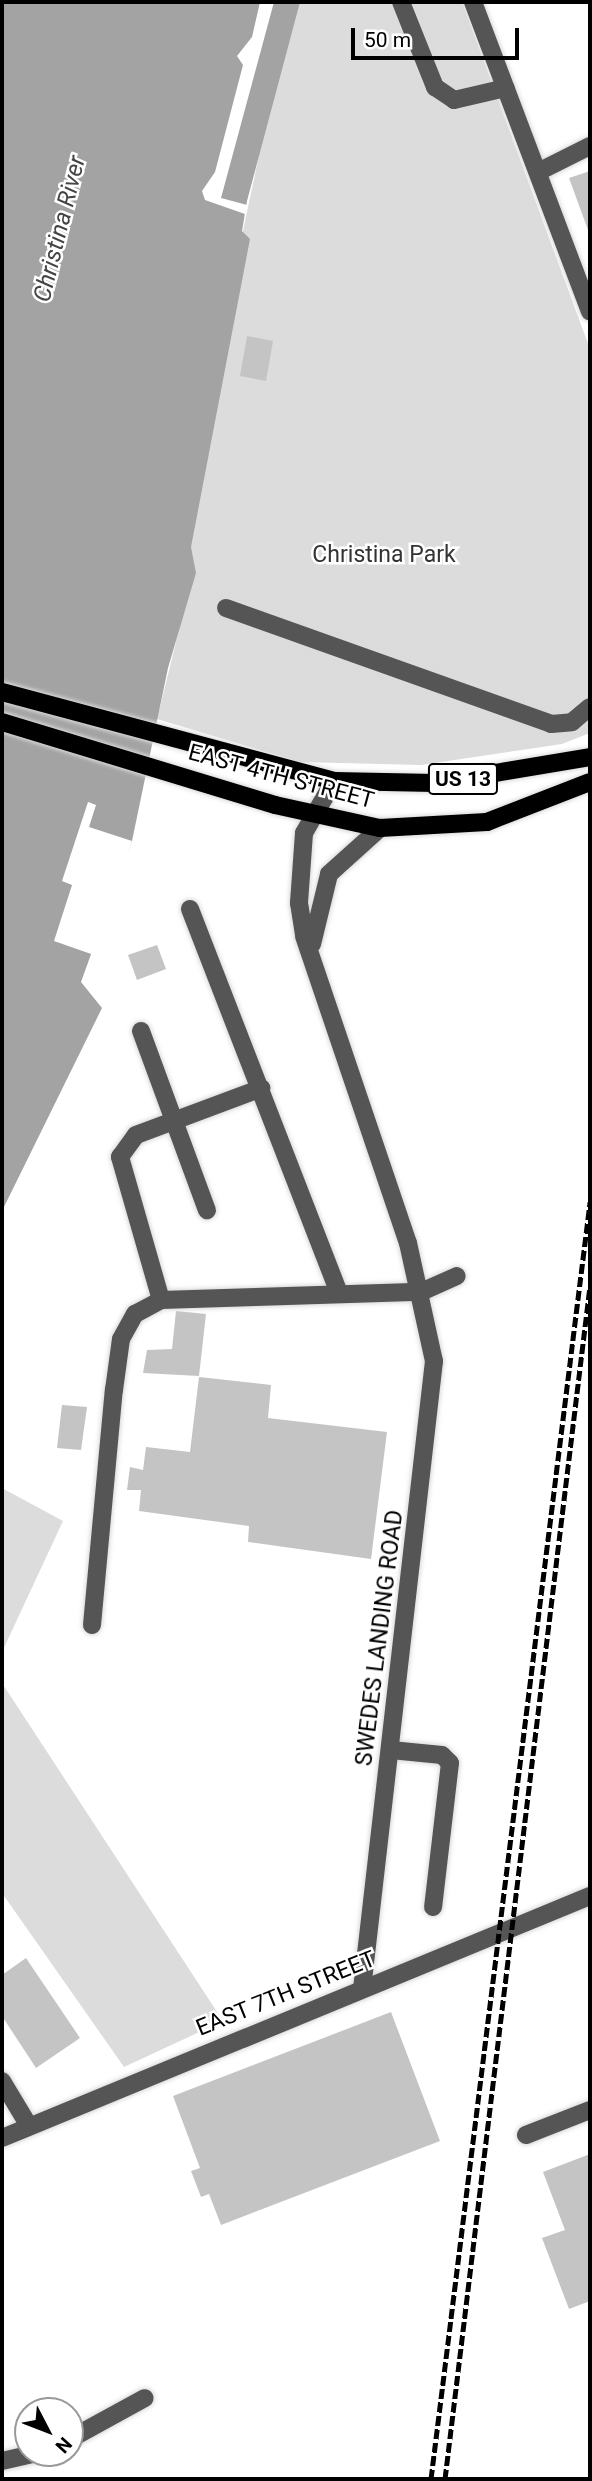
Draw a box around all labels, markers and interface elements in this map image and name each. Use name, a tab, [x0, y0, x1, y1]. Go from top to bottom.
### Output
scale bar	[354, 14, 522, 58]
text: 50 m	[364, 28, 411, 52]
water label: Christina River	[28, 153, 92, 305]
park label: Christina Park	[312, 541, 456, 569]
street label: EAST 4TH STREET	[185, 739, 377, 815]
road number: US 13	[426, 762, 500, 796]
street label: SWEDES LANDING ROAD	[351, 1508, 409, 1768]
street label: EAST 7TH STREET	[192, 1945, 380, 2043]
north arrow	[14, 2397, 84, 2467]
text: N	[50, 2432, 77, 2458]

